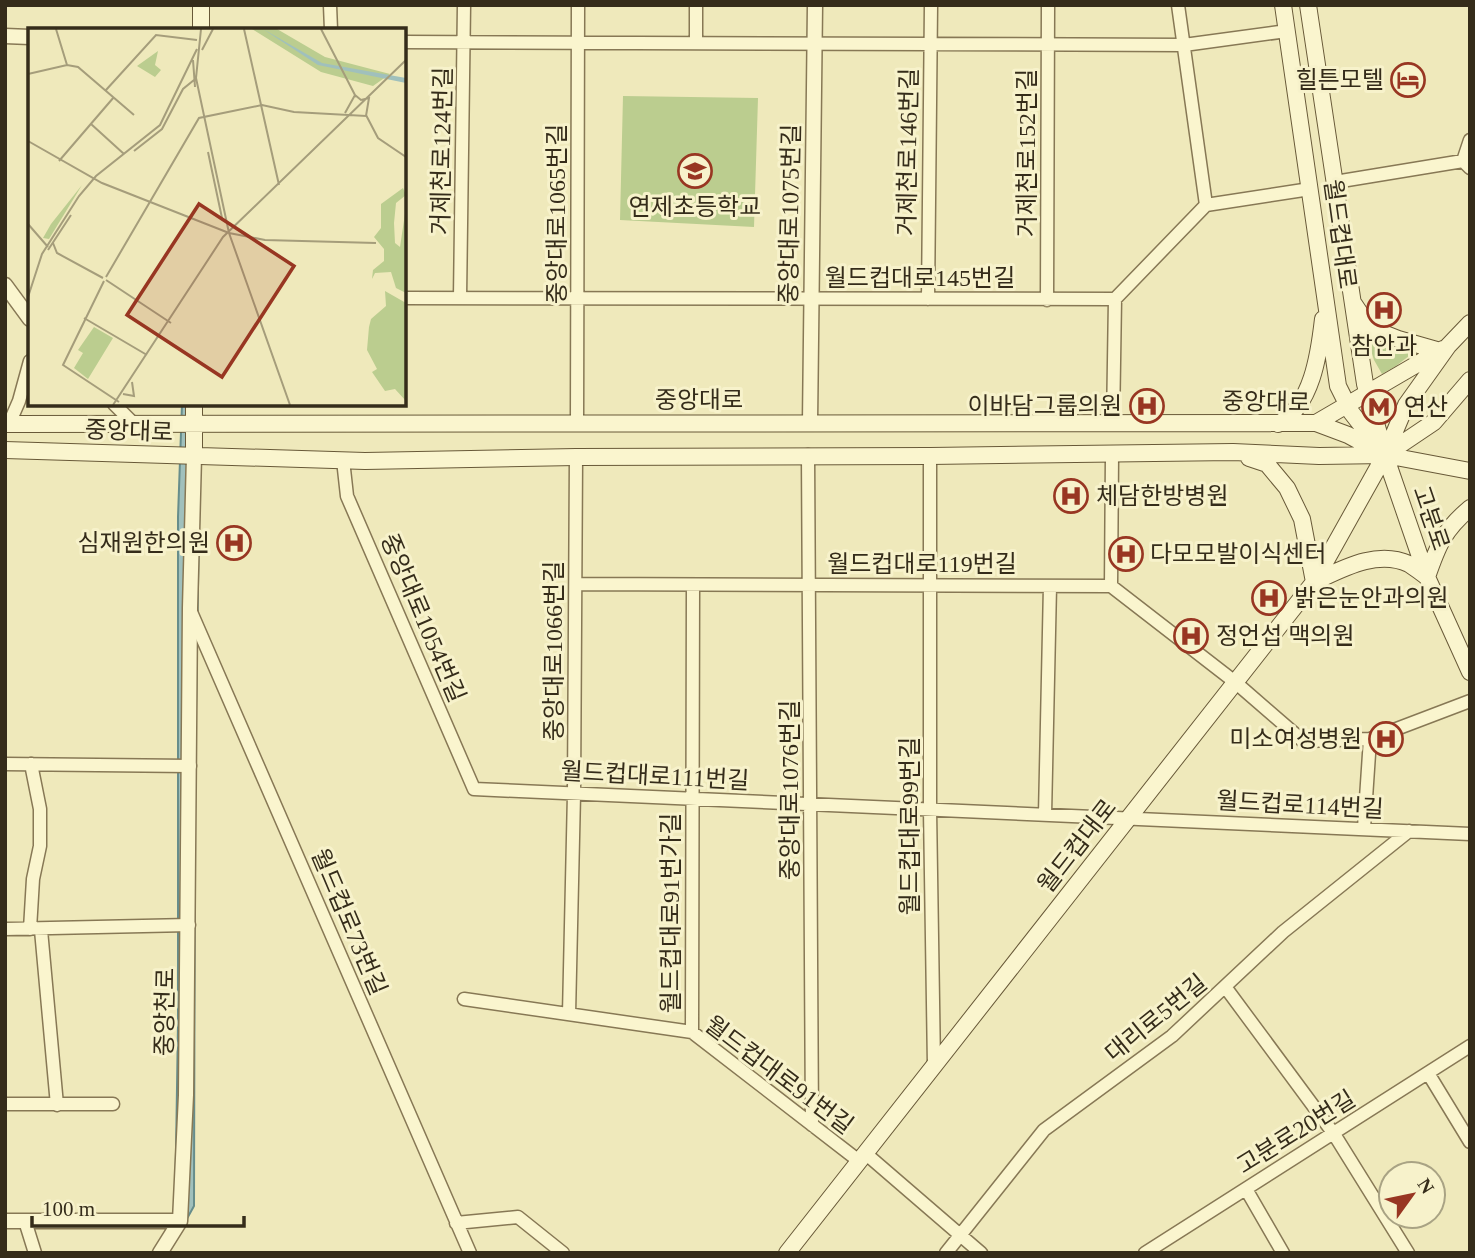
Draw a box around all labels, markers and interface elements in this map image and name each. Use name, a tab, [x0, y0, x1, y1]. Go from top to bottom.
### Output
inset map	[28, 28, 406, 406]
hotel icon: 힐튼모텔	[1389, 61, 1427, 99]
street label: 거제천로124번길	[428, 67, 456, 235]
place label: 힐튼모텔	[1296, 67, 1384, 93]
street label: 거제천로146번길	[894, 68, 922, 236]
street label: 거제천로152번길	[1014, 69, 1040, 237]
street label: 중앙대로1065번길	[544, 124, 570, 304]
street label: 중앙대로1075번길	[775, 124, 805, 304]
school or university icon: 연제초등학교	[676, 152, 714, 190]
street label: 월드컵대로	[1319, 178, 1361, 290]
place label: 연제초등학교	[629, 194, 761, 220]
street label: 월드컵대로145번길	[825, 265, 1015, 291]
hospital icon: 참안과	[1365, 291, 1403, 329]
place label: 참안과	[1351, 333, 1417, 359]
street label: 중앙대로	[655, 387, 743, 413]
hospital icon: 이바담그룹의원	[1128, 387, 1166, 425]
street label: 중앙대로	[1222, 388, 1310, 416]
metro station icon: 연산	[1360, 388, 1398, 426]
place label: 이바담그룹의원	[967, 393, 1122, 419]
place label: 연산	[1404, 394, 1448, 420]
street label: 중앙대로	[84, 416, 174, 446]
hospital icon: 체담한방병원	[1052, 477, 1090, 515]
street label: 고분로	[1408, 482, 1454, 554]
place label: 체담한방병원	[1096, 483, 1228, 509]
hospital icon: 심재원한의원	[215, 524, 253, 562]
place label: 심재원한의원	[78, 530, 210, 556]
street label: 중앙대로1054번길	[376, 530, 470, 706]
hospital icon: 다모모발이식센터	[1107, 535, 1145, 573]
place label: 다모모발이식센터	[1150, 541, 1327, 567]
street label: 월드컵대로119번길	[827, 551, 1017, 577]
street label: 중앙대로1066번길	[541, 561, 567, 741]
hospital icon: 밝은눈안과의원	[1250, 579, 1288, 617]
place label: 밝은눈안과의원	[1294, 585, 1449, 611]
hospital icon: 정언섭 맥의원	[1172, 617, 1210, 655]
place label: 정언섭 맥의원	[1216, 623, 1354, 649]
street label: 중앙대로1076번길	[777, 700, 803, 880]
hospital icon: 미소여성병원	[1367, 720, 1405, 758]
place label: 미소여성병원	[1230, 726, 1362, 752]
street label: 월드컵대로99번길	[897, 737, 923, 915]
street label: 월드컵대로111번길	[560, 758, 750, 794]
street label: 월드컵로114번길	[1216, 788, 1384, 822]
street label: 월드컵대로	[1033, 794, 1121, 898]
street label: 월드컵대로91번가길	[658, 813, 684, 1013]
street label: 월드컵로73번길	[306, 845, 392, 999]
street label: 중앙천로	[151, 968, 179, 1056]
street label: 대리로5번길	[1100, 969, 1212, 1067]
street label: 월드컵대로91번길	[700, 1011, 858, 1139]
street label: 고분로20번길	[1232, 1085, 1360, 1179]
north arrow	[1377, 1160, 1447, 1230]
text: N	[1413, 1175, 1439, 1198]
scale bar	[32, 1184, 243, 1228]
text: 100 m	[42, 1197, 95, 1221]

